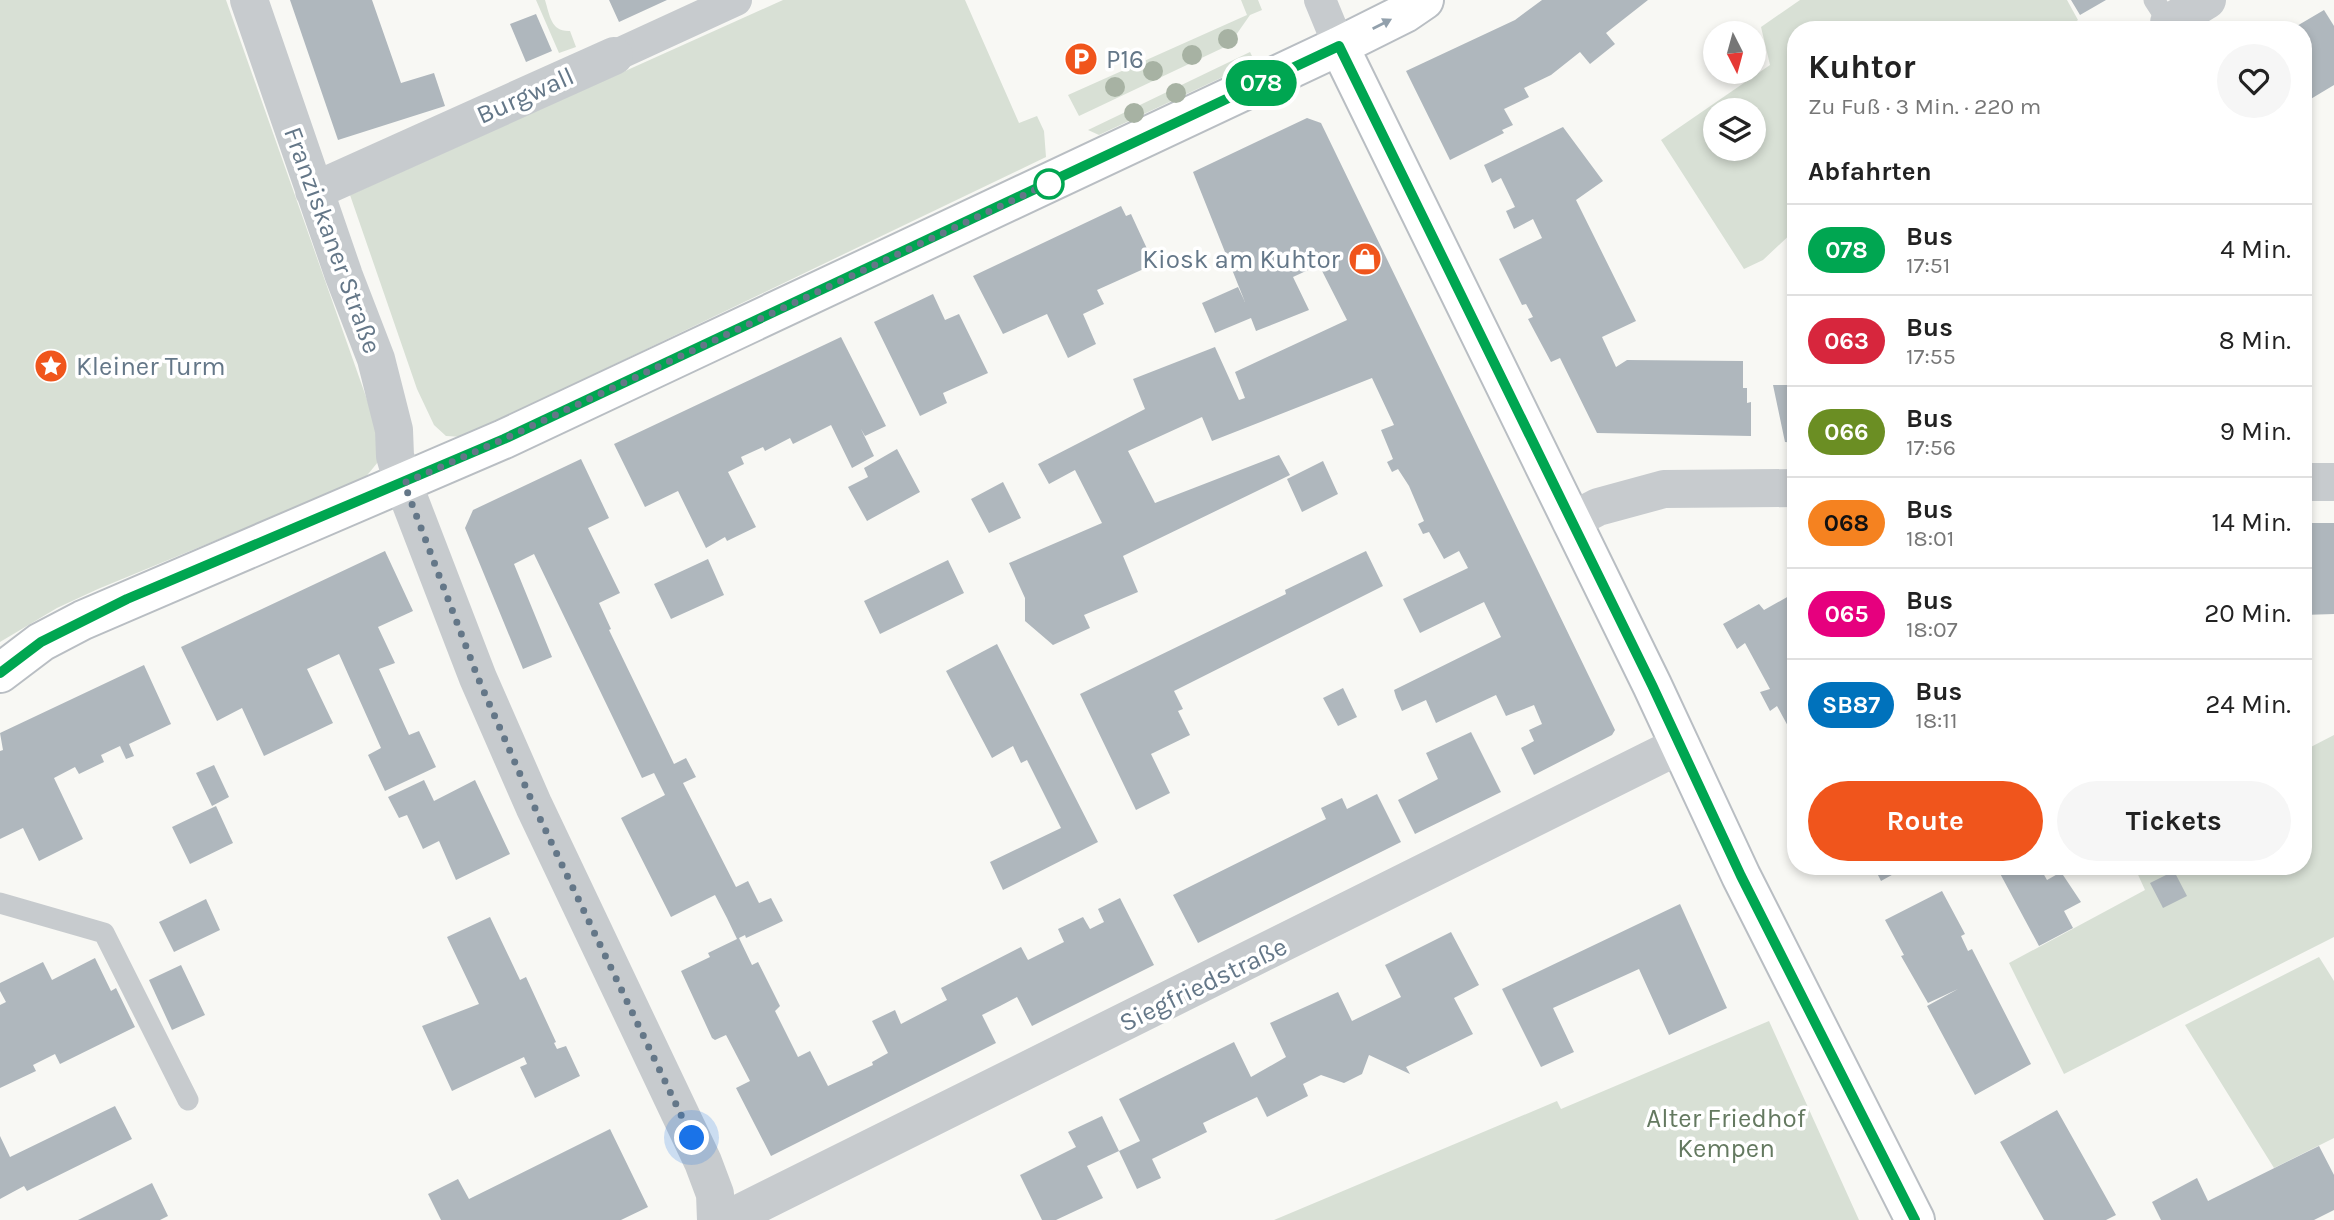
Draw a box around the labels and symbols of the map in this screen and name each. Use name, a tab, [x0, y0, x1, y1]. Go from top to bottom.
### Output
one-way arrow	[1372, 19, 1392, 30]
north arrow	[1703, 21, 1766, 84]
parking icon: P16	[1062, 40, 1100, 78]
place label: P16	[1106, 44, 1144, 75]
street label: Burgwall	[472, 60, 579, 131]
line badge: 078	[1221, 60, 1301, 106]
street label: Franziskaner Straße	[277, 123, 388, 358]
unlabelled marker	[1034, 169, 1064, 199]
shop icon: Kiosk am Kuhtor	[1346, 240, 1384, 278]
place label: Kiosk am Kuhtor	[1142, 244, 1341, 275]
place icon: Kleiner Turm	[32, 347, 70, 385]
place label: Kleiner Turm	[76, 351, 225, 382]
street label: Siegfriedstraße	[1114, 930, 1292, 1038]
park label: Alter Friedhof Kempen	[1646, 1103, 1807, 1164]
your location	[674, 1120, 709, 1155]

